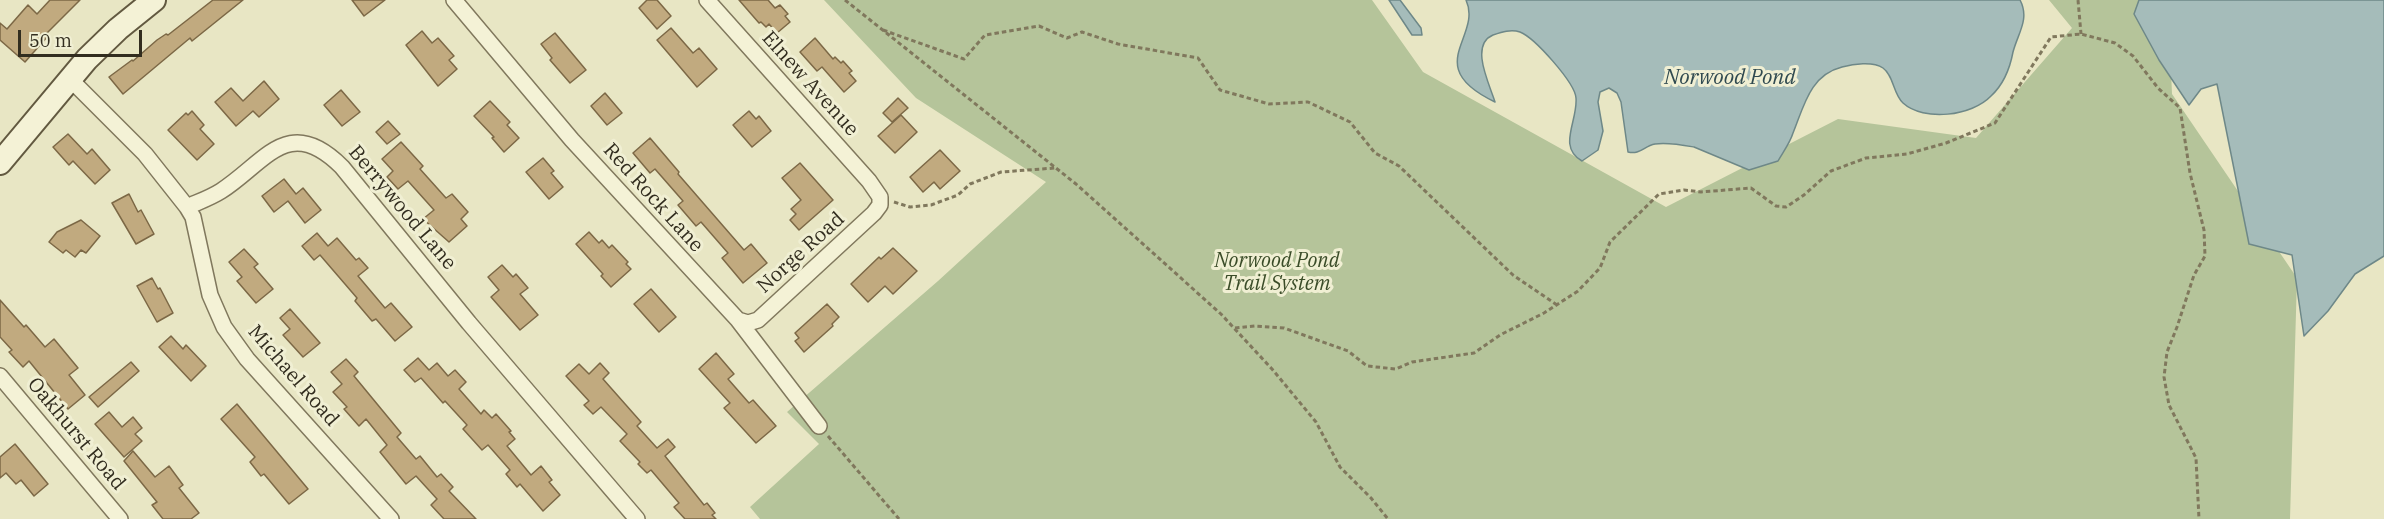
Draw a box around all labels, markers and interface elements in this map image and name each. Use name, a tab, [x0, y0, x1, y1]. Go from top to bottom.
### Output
scale bar	[21, 18, 146, 56]
street label: Elnew Avenue	[757, 27, 863, 141]
text: 50 m	[29, 29, 72, 52]
water label: Norwood Pond	[1664, 65, 1796, 91]
street label: Red Rock Lane	[598, 139, 708, 257]
street label: Berrywood Lane	[343, 141, 461, 275]
street label: Norge Road	[752, 207, 850, 299]
park label: Norwood Pond Trail System	[1214, 249, 1340, 296]
street label: Michael Road	[242, 320, 344, 432]
street label: Oakhurst Road	[22, 373, 130, 495]

